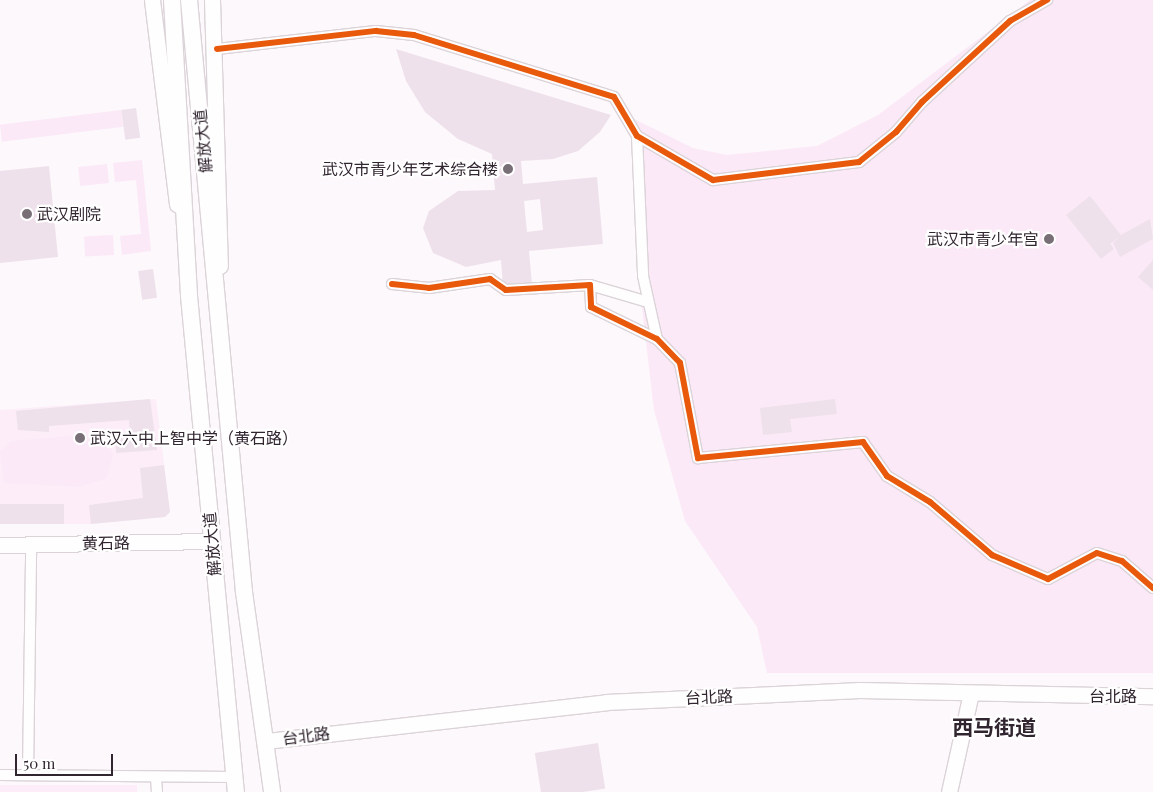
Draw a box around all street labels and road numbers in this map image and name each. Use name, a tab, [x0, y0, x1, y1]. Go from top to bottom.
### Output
street label: 解放大道	[190, 108, 216, 174]
street label: 解放大道	[200, 511, 224, 577]
street label: 黄石路	[82, 533, 130, 553]
street label: 台北路	[685, 686, 733, 708]
street label: 台北路	[1089, 686, 1137, 706]
street label: 台北路	[281, 724, 331, 748]

